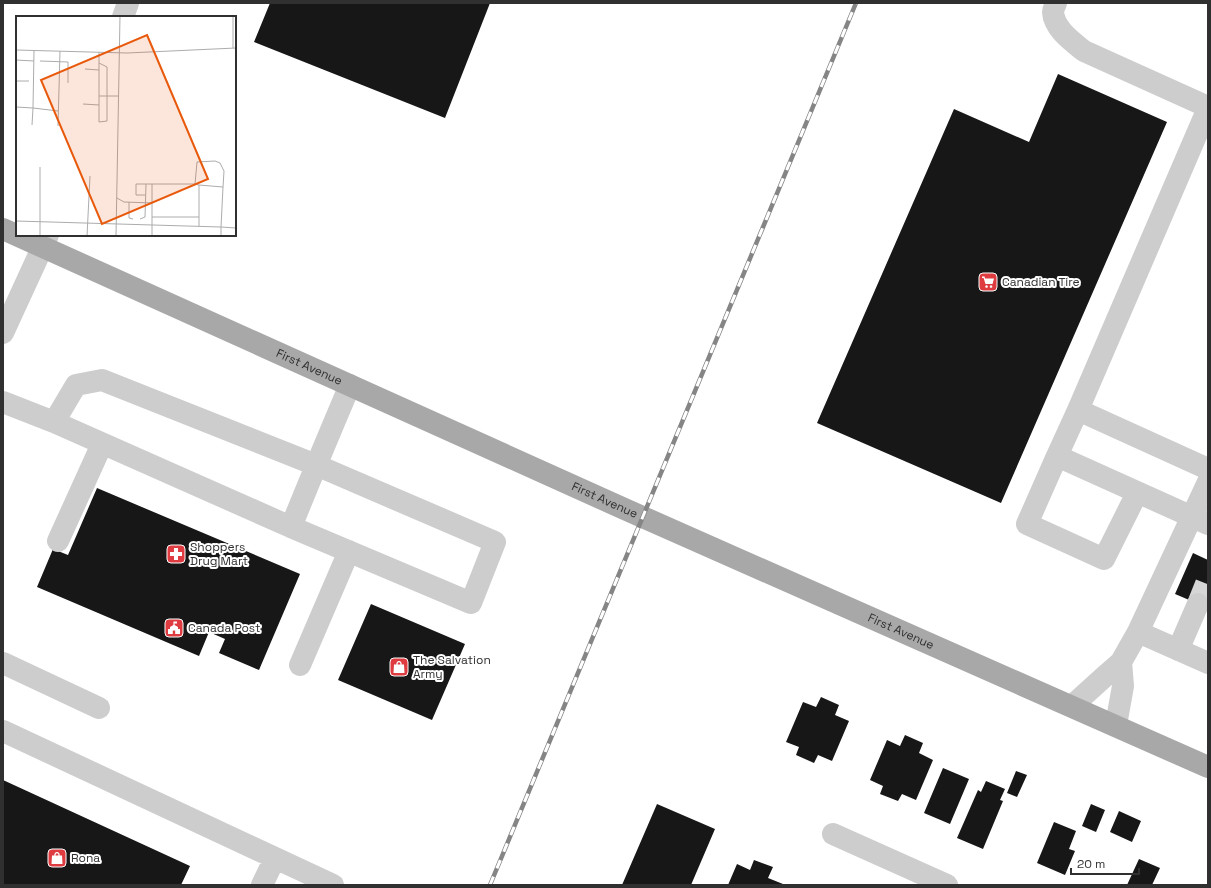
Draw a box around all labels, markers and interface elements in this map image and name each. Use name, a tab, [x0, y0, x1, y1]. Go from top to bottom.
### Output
inset map	[16, 16, 236, 236]
supermarket icon: Canadian Tire	[977, 271, 999, 293]
place label: Canadian Tire	[1002, 274, 1080, 290]
street label: First Avenue	[274, 345, 345, 389]
street label: First Avenue	[569, 478, 640, 522]
place label: Shoppers Drug Mart	[190, 539, 248, 569]
pharmacy icon: Shoppers Drug Mart	[165, 543, 187, 565]
street label: First Avenue	[865, 610, 937, 653]
public building icon: Canada Post	[163, 617, 185, 639]
place label: Canada Post	[188, 620, 261, 636]
place label: The Salvation Army	[413, 652, 491, 682]
shop icon: The Salvation Army	[388, 656, 410, 678]
shop icon: Rona	[46, 847, 68, 869]
place label: Rona	[71, 850, 100, 866]
scale bar	[1071, 850, 1139, 876]
text: 20 m	[1077, 856, 1105, 872]

